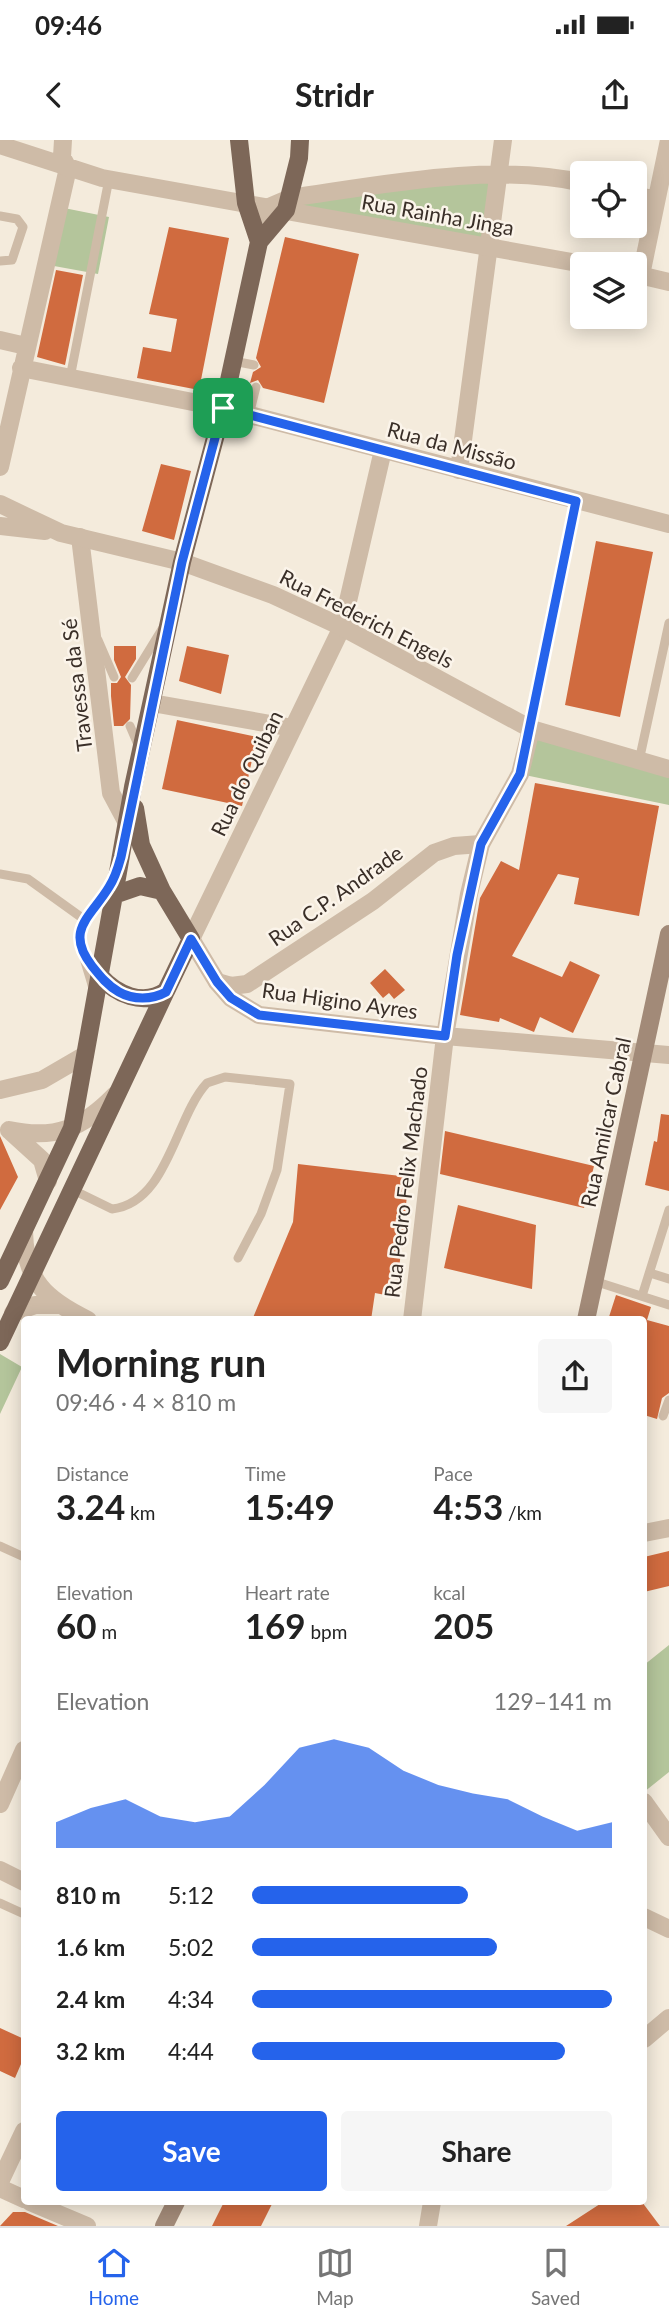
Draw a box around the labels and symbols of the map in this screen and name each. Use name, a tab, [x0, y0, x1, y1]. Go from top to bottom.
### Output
street label: Rua Rainha Jinga	[360, 188, 516, 240]
pin	[193, 378, 253, 438]
street label: Rua da Missão	[385, 416, 519, 474]
street label: Rua Frederich Engels	[276, 563, 458, 673]
street label: Travessa da Sé	[55, 617, 97, 753]
street label: Rua do Quiban	[205, 706, 287, 840]
street label: Rua C.P. Andrade	[263, 840, 407, 950]
street label: Rua Higino Ayres	[261, 977, 419, 1023]
street label: Rua Amilcar Cabral	[575, 1035, 635, 1209]
street label: Rua Pedro Felix Machado	[378, 1065, 432, 1299]

